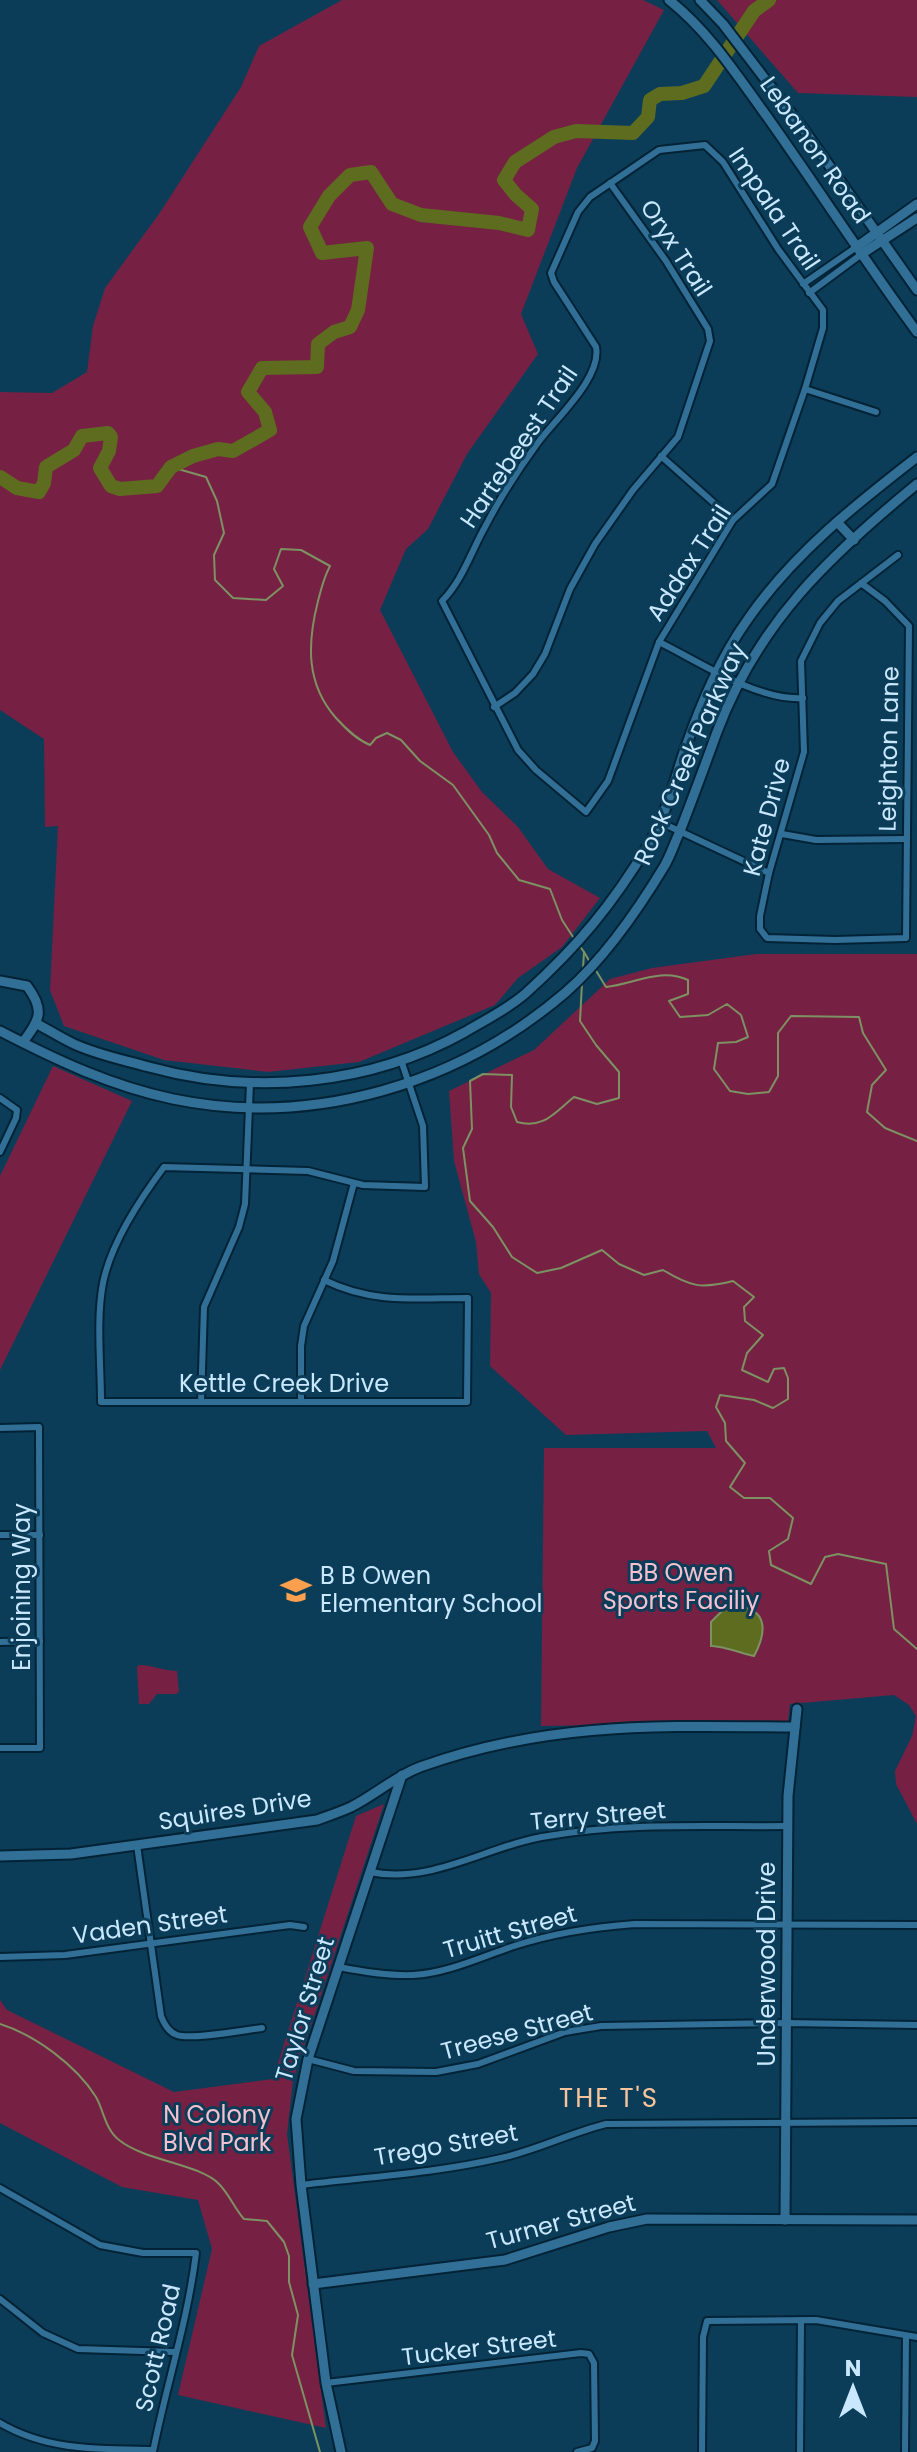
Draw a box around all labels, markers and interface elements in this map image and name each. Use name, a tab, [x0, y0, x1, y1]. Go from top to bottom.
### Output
street label: Lebanon Road	[752, 70, 878, 230]
street label: Impala Trail	[721, 141, 828, 277]
street label: Oryx Trail	[633, 193, 720, 303]
street label: Hartebeest Trail	[452, 359, 585, 534]
street label: Addax Trail	[639, 498, 739, 627]
street label: Rock Creek Parkway	[626, 637, 754, 870]
street label: Leighton Lane	[871, 666, 906, 832]
street label: Kate Drive	[735, 754, 798, 879]
street label: Kettle Creek Drive	[179, 1367, 389, 1400]
street label: Enjoining Way	[5, 1503, 38, 1671]
park label: BB Owen Sports Faciliy	[603, 1556, 760, 1617]
place label: B B Owen Elementary School	[320, 1559, 543, 1620]
school or university icon: B B Owen Elementary School	[279, 1573, 313, 1607]
street label: Squires Drive	[156, 1781, 314, 1838]
street label: Terry Street	[529, 1793, 667, 1838]
street label: Underwood Drive	[750, 1862, 783, 2066]
street label: Vaden Street	[71, 1897, 229, 1952]
street label: Truitt Street	[439, 1897, 580, 1966]
street label: Taylor Street	[267, 1932, 342, 2085]
street label: Treese Street	[437, 1995, 596, 2068]
district label: THE T'S	[559, 2080, 659, 2116]
park label: N Colony Blvd Park	[163, 2098, 272, 2159]
street label: Trego Street	[372, 2116, 520, 2173]
street label: Turner Street	[483, 2186, 639, 2257]
street label: Scott Road	[127, 2281, 188, 2415]
street label: Tucker Street	[400, 2322, 558, 2373]
north arrow	[813, 2348, 893, 2428]
text: N	[845, 2353, 861, 2384]

